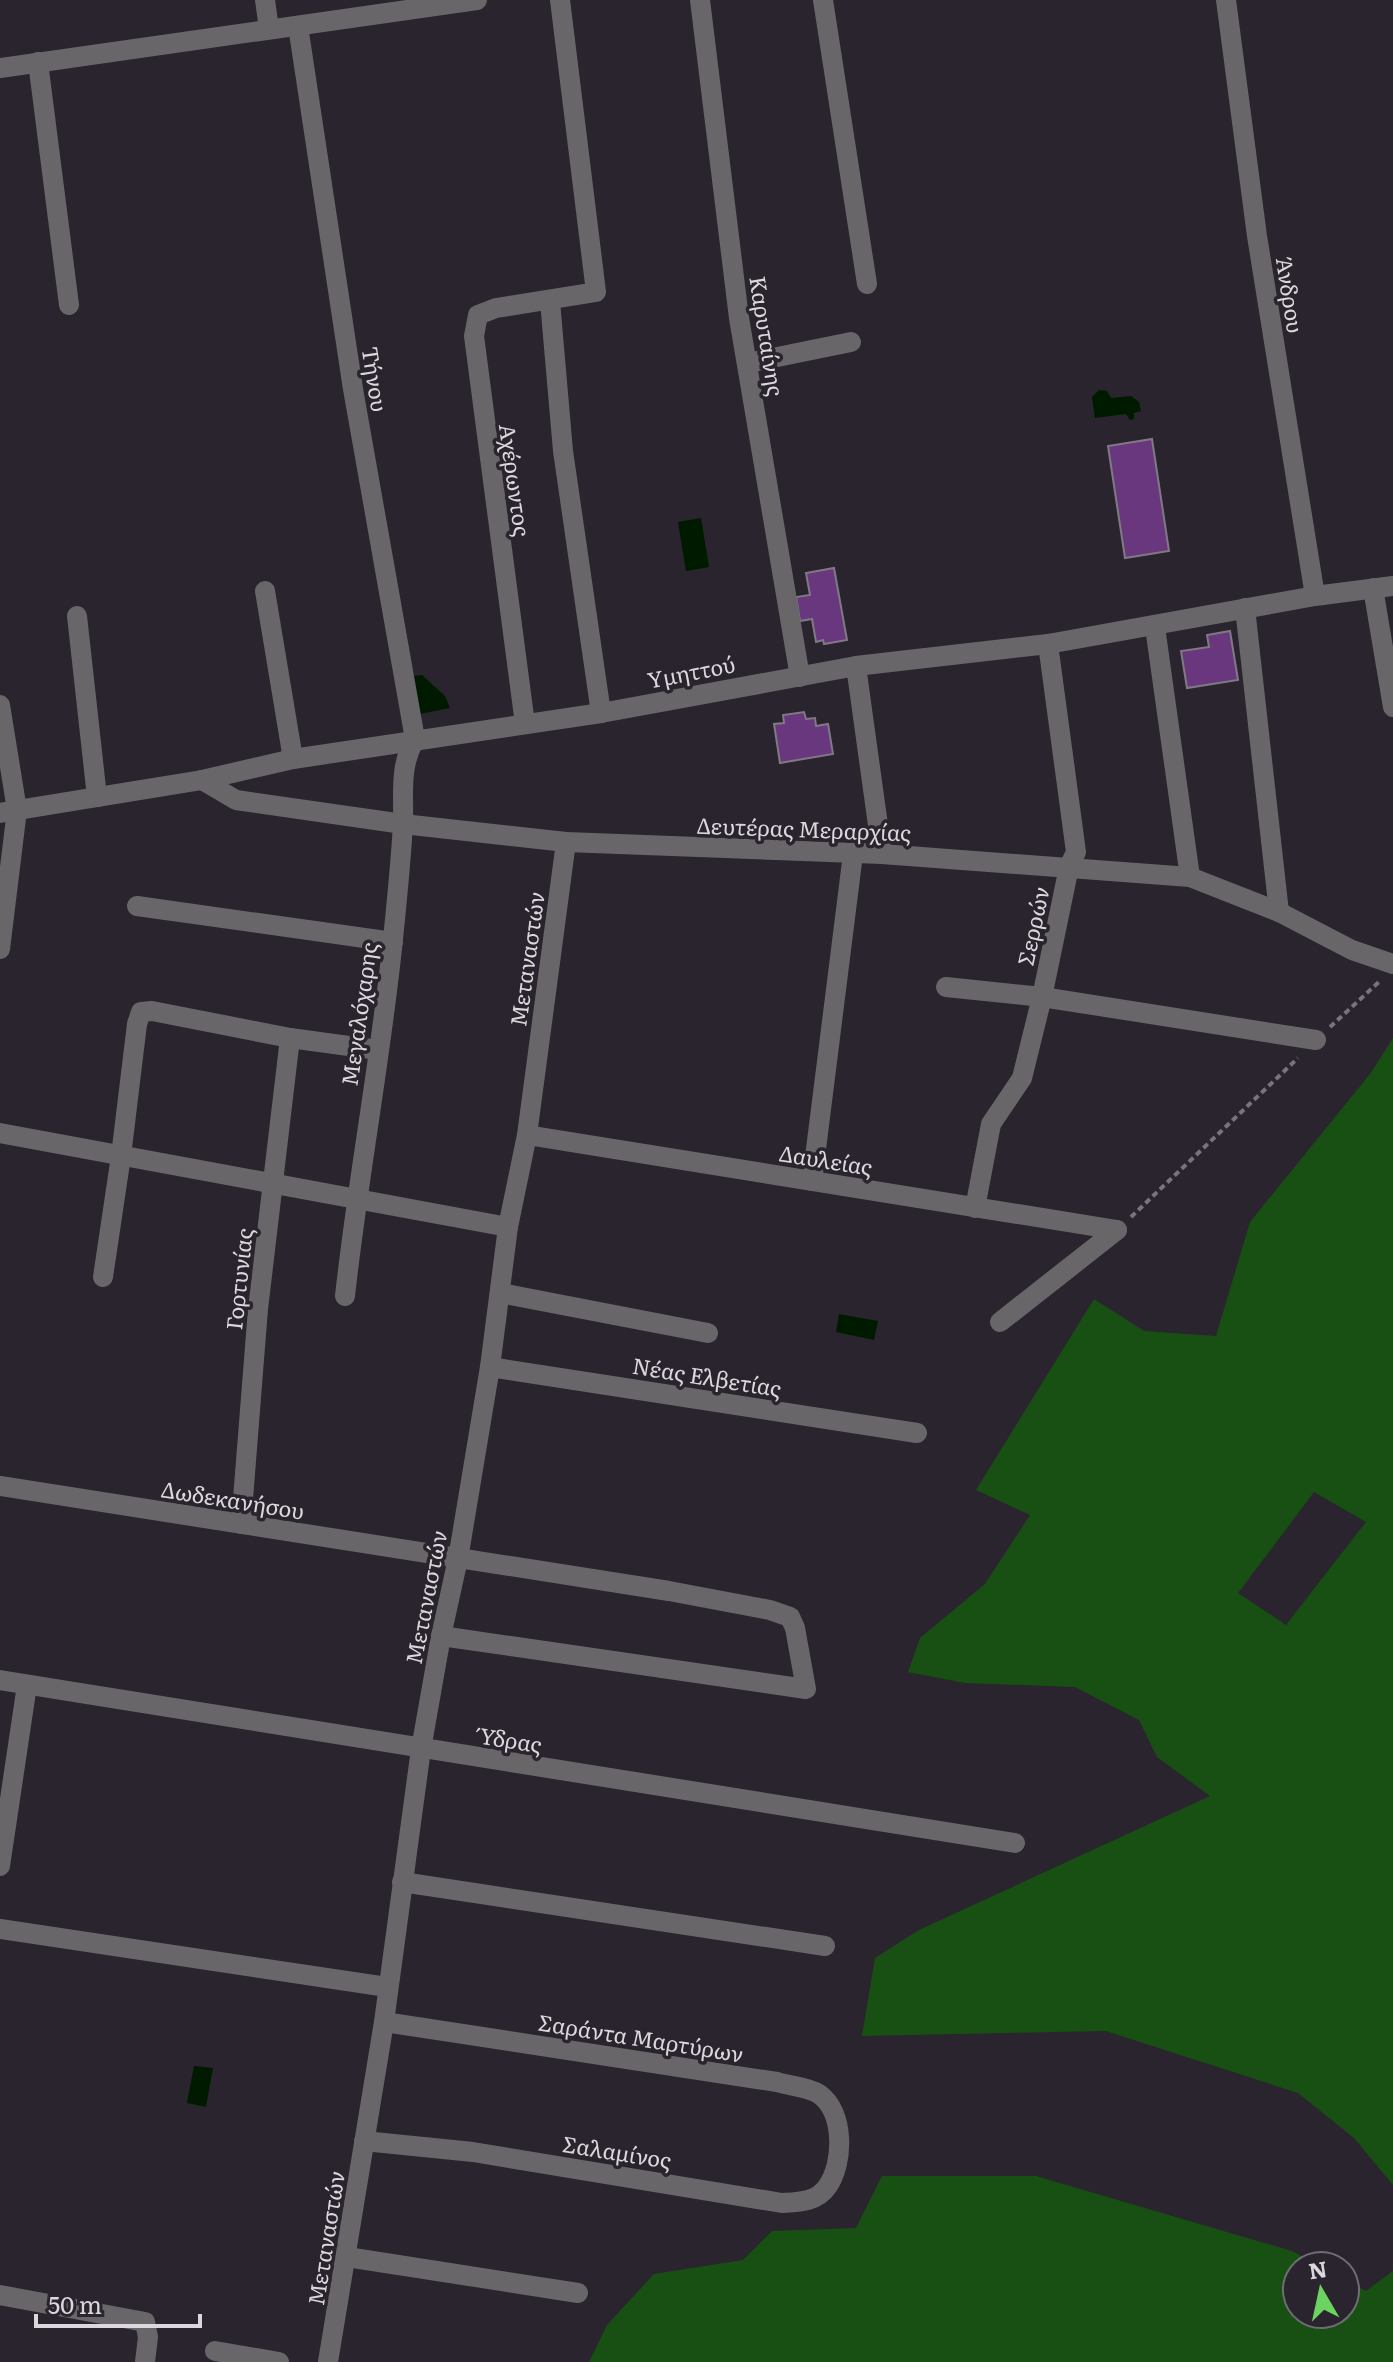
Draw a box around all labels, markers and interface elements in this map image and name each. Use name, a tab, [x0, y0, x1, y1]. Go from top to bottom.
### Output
street label: Άνδρου	[1269, 255, 1313, 335]
street label: Καρυταίνης	[742, 273, 794, 399]
street label: Τήνου	[355, 344, 397, 414]
street label: Αχέρωντος	[492, 421, 540, 539]
street label: Υμηττού	[644, 646, 738, 696]
street label: Δευτέρας Μεραρχίας	[696, 808, 912, 848]
street label: Σερρών	[1008, 883, 1056, 969]
street label: Μεταναστών	[500, 889, 552, 1029]
street label: Μεγαλόχαρης	[332, 940, 384, 1088]
street label: Δαυλείας	[777, 1135, 875, 1183]
street label: Γορτυνίας	[216, 1226, 260, 1332]
street label: Νέας Ελβετίας	[630, 1348, 784, 1404]
street label: Δωδεκανήσου	[159, 1471, 307, 1527]
street label: Μεταναστών	[396, 1527, 454, 1667]
street label: Ύδρας	[473, 1717, 544, 1760]
street label: Σαράντα Μαρτύρων	[536, 2004, 746, 2070]
street label: Σαλαμίνος	[560, 2126, 674, 2176]
street label: Μεταναστών	[298, 2168, 352, 2308]
north arrow	[1281, 2250, 1361, 2330]
text: N	[1306, 2251, 1329, 2287]
scale bar	[36, 2278, 200, 2328]
text: 50 m	[48, 2286, 102, 2321]

